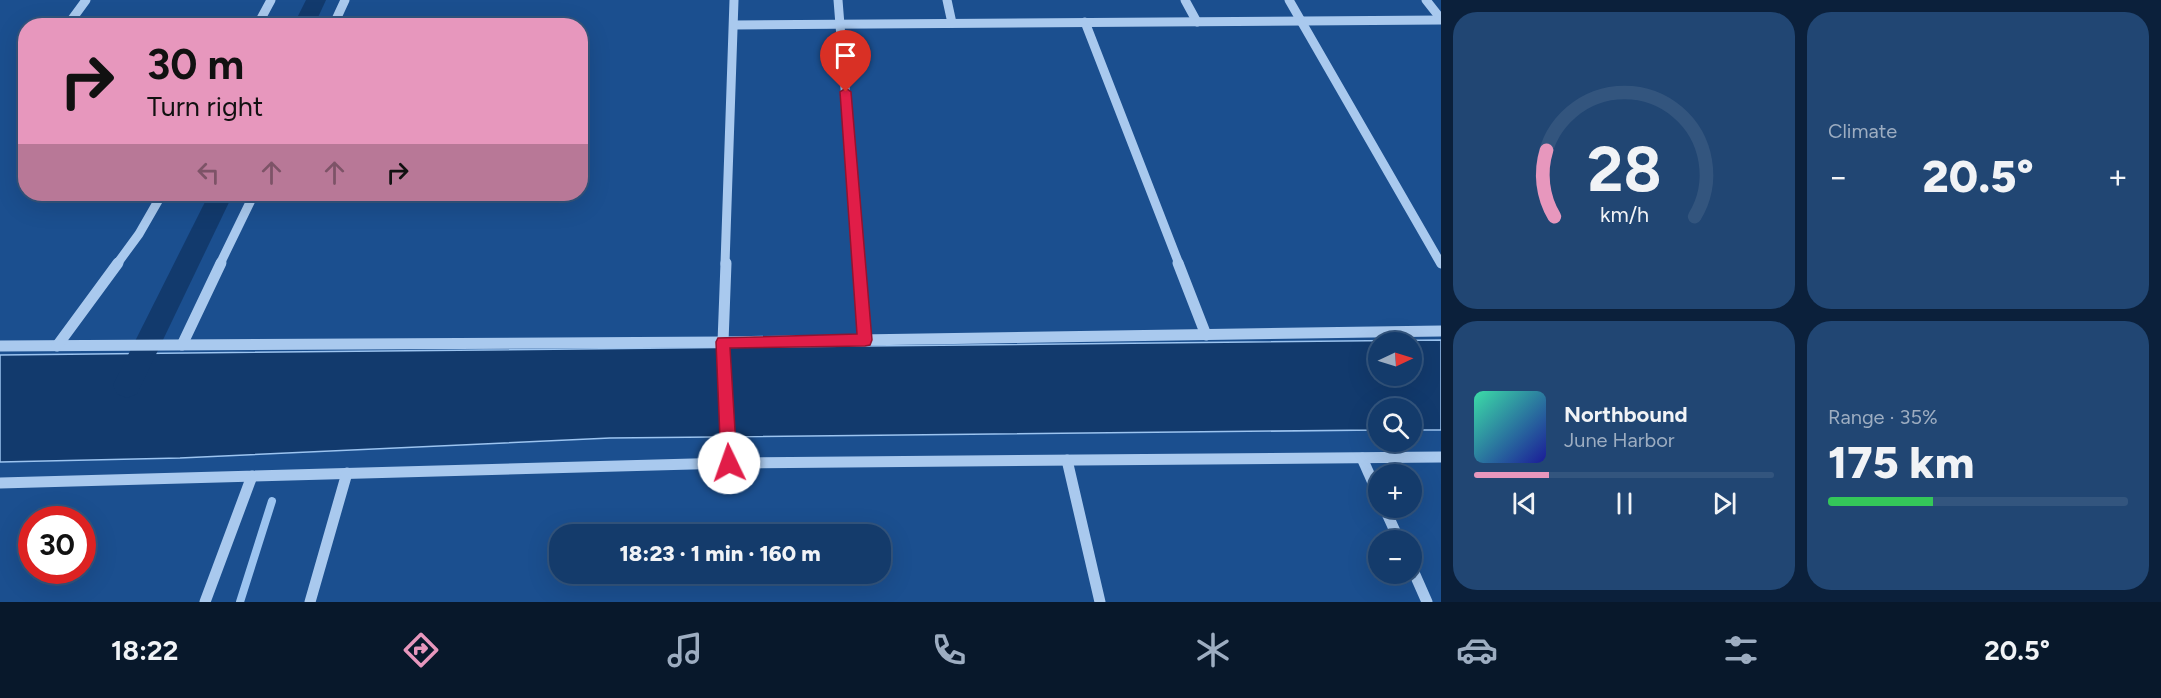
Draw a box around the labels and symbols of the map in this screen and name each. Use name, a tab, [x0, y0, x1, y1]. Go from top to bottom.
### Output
pin	[820, 30, 871, 92]
north arrow	[1368, 332, 1422, 386]
position arrow	[697, 431, 761, 495]
speed limit sign: 30	[18, 506, 96, 584]

